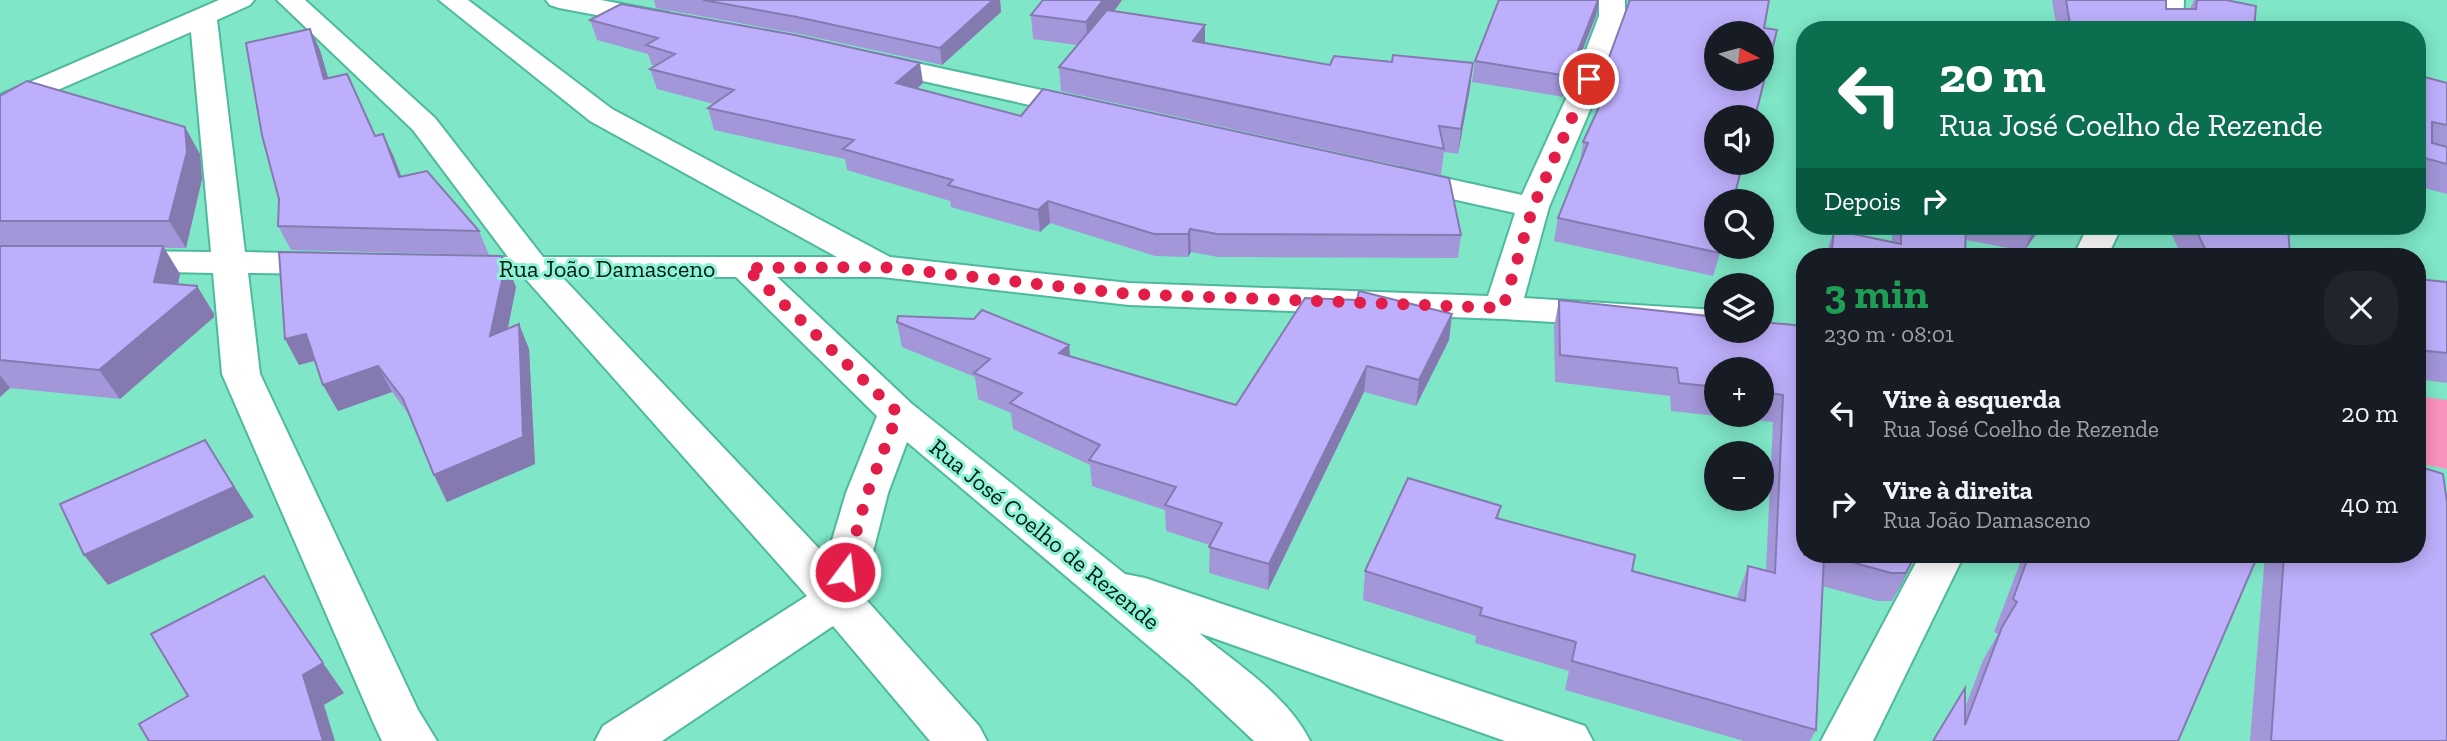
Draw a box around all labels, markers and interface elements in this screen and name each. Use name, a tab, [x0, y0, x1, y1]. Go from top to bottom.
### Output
north arrow	[1704, 21, 1774, 91]
map controls	[1704, 21, 1774, 511]
text: 20 m	[1939, 46, 2046, 105]
pin	[1559, 49, 1619, 109]
icon: left	[1824, 49, 1915, 140]
icon: arrive	[1570, 60, 1608, 98]
button: sound	[1704, 105, 1774, 175]
text: Rua José Coelho de Rezende	[1939, 106, 2323, 144]
icon: right	[1915, 182, 1953, 220]
text: Depois	[1824, 185, 1901, 217]
button: search	[1704, 189, 1774, 259]
street label: Rua João Damasceno	[499, 254, 715, 283]
text: 3 min	[1824, 268, 1929, 319]
button: close	[2324, 271, 2398, 345]
button: layers	[1704, 273, 1774, 343]
text: 230 m · 08:01	[1824, 320, 1954, 348]
button: +	[1704, 357, 1774, 427]
text: Vire à esquerda	[1883, 383, 2061, 415]
icon: left	[1824, 394, 1862, 432]
text: 20 m	[2341, 397, 2398, 429]
text: Rua José Coelho de Rezende	[1883, 415, 2159, 443]
street label: Rua José Coelho de Rezende	[924, 432, 1166, 636]
button: −	[1704, 441, 1774, 511]
text: Vire à direita	[1883, 474, 2033, 506]
icon: right	[1824, 485, 1862, 523]
text: 40 m	[2341, 488, 2398, 520]
text: Rua João Damasceno	[1883, 506, 2090, 534]
position arrow	[808, 535, 882, 609]

